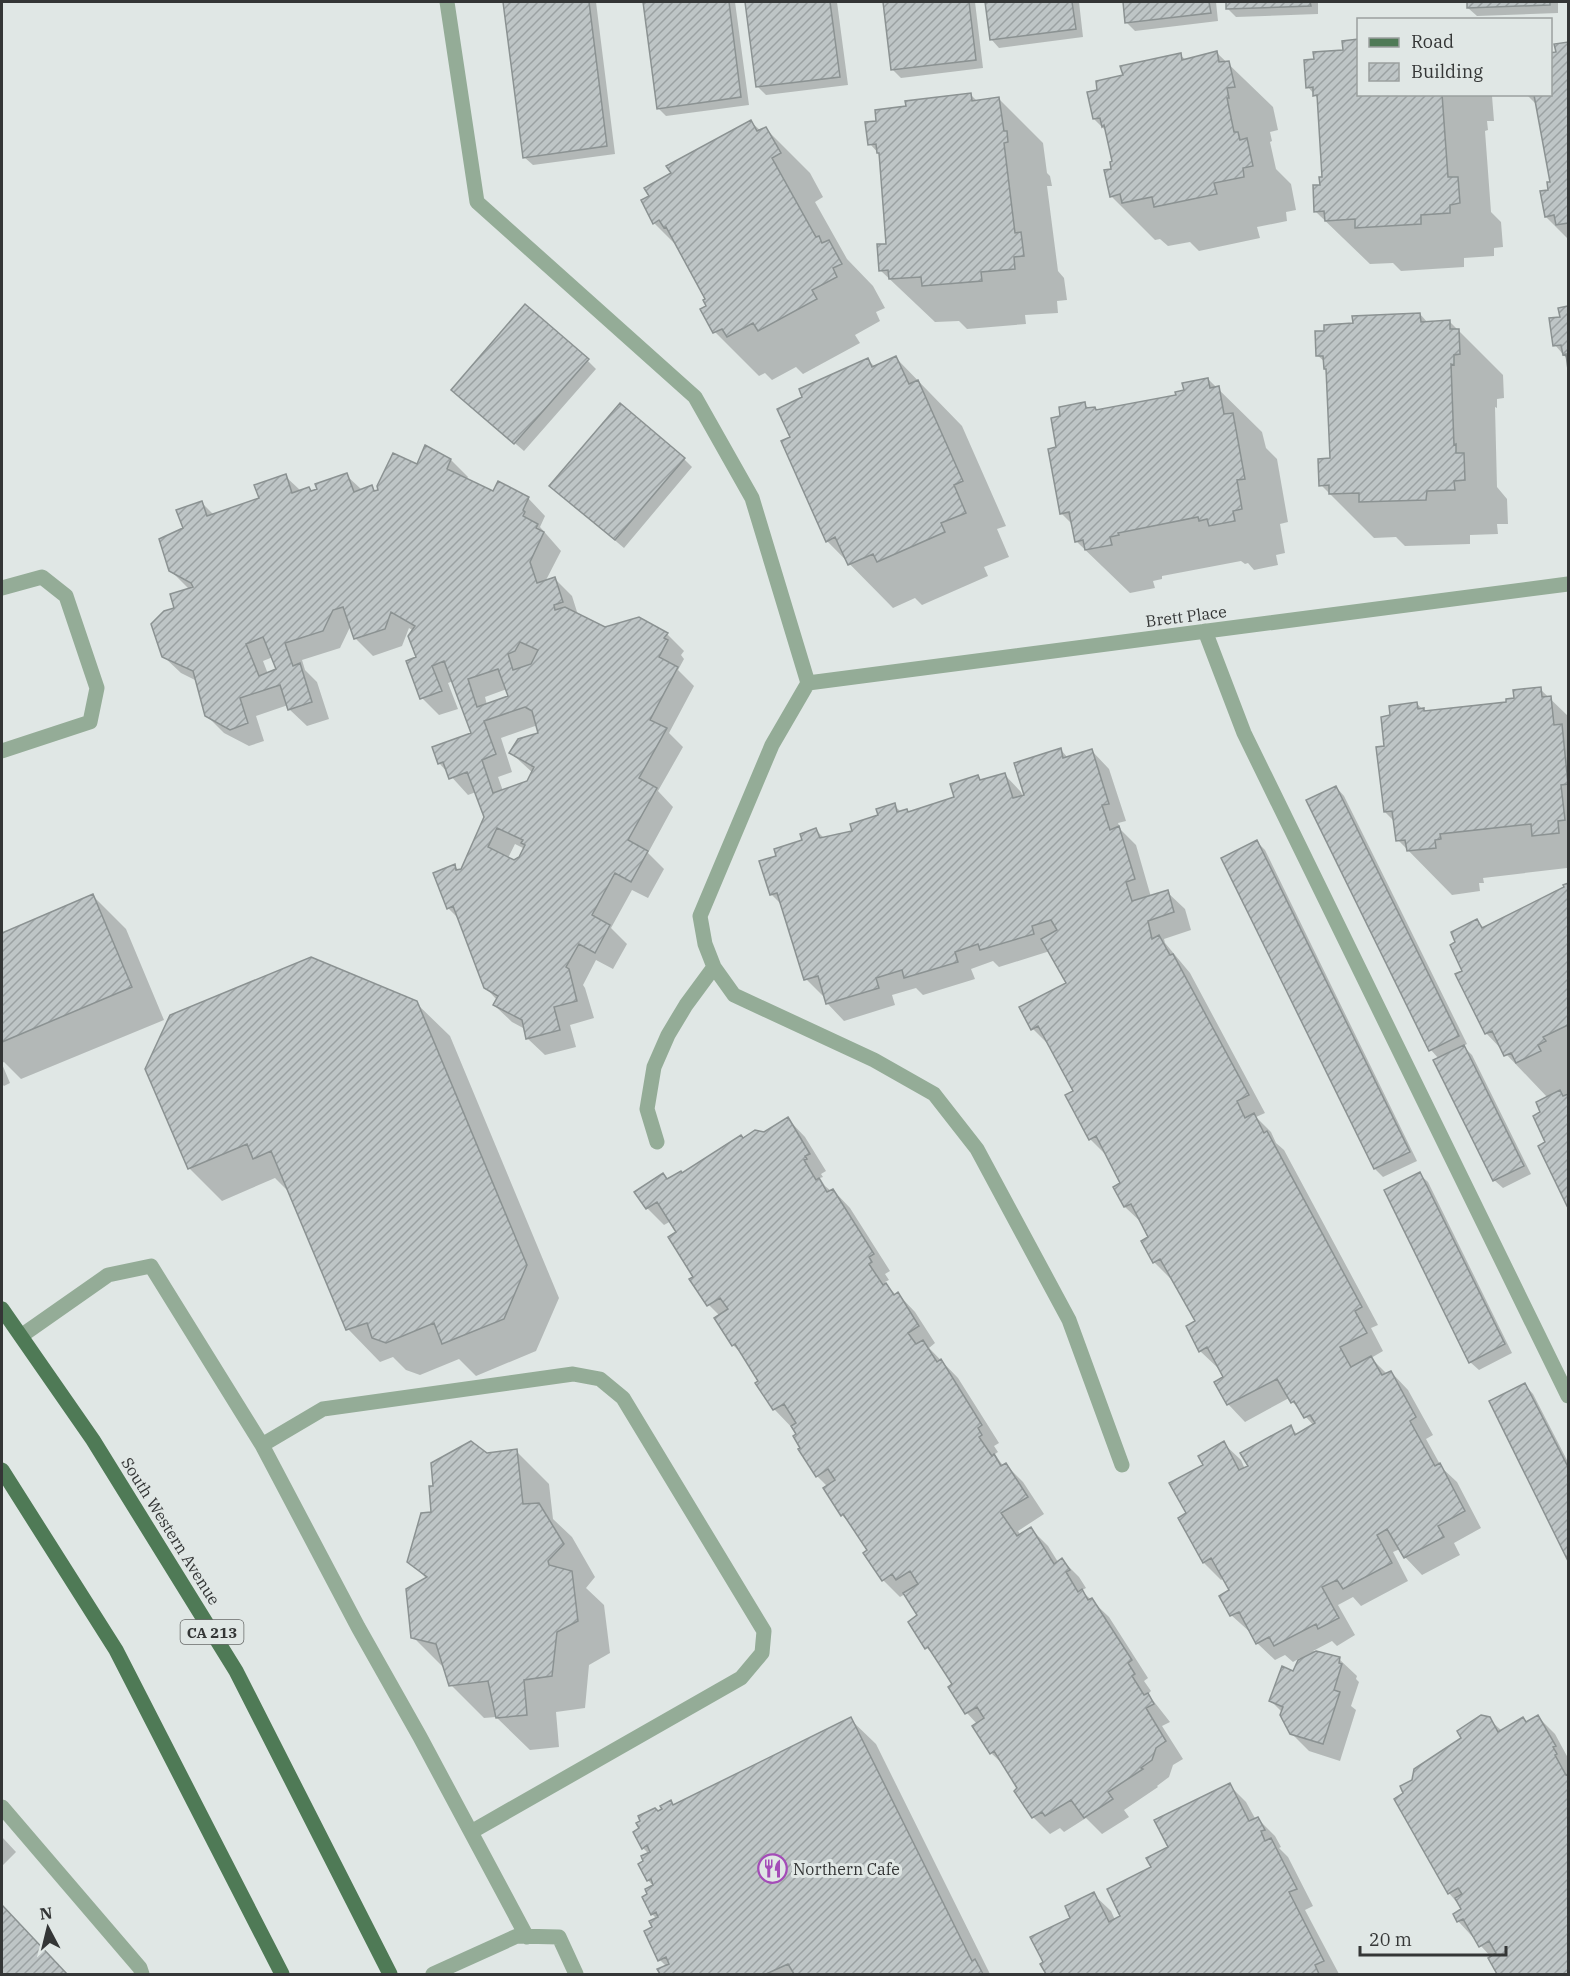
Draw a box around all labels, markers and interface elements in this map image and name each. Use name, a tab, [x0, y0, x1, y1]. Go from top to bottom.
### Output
legend	[1357, 18, 1552, 96]
text: Road	[1411, 30, 1454, 53]
text: Building	[1411, 60, 1483, 83]
street label: Brett Place	[1144, 601, 1228, 631]
street label: South Western Avenue	[117, 1454, 225, 1608]
road number: CA 213	[180, 1620, 244, 1644]
restaurant icon: Northern Cafe	[756, 1853, 788, 1885]
place label: Northern Cafe	[793, 1859, 900, 1879]
north arrow	[18, 1898, 78, 1958]
text: N	[39, 1902, 54, 1924]
scale bar	[1360, 1919, 1506, 1957]
text: 20 m	[1369, 1928, 1412, 1951]

